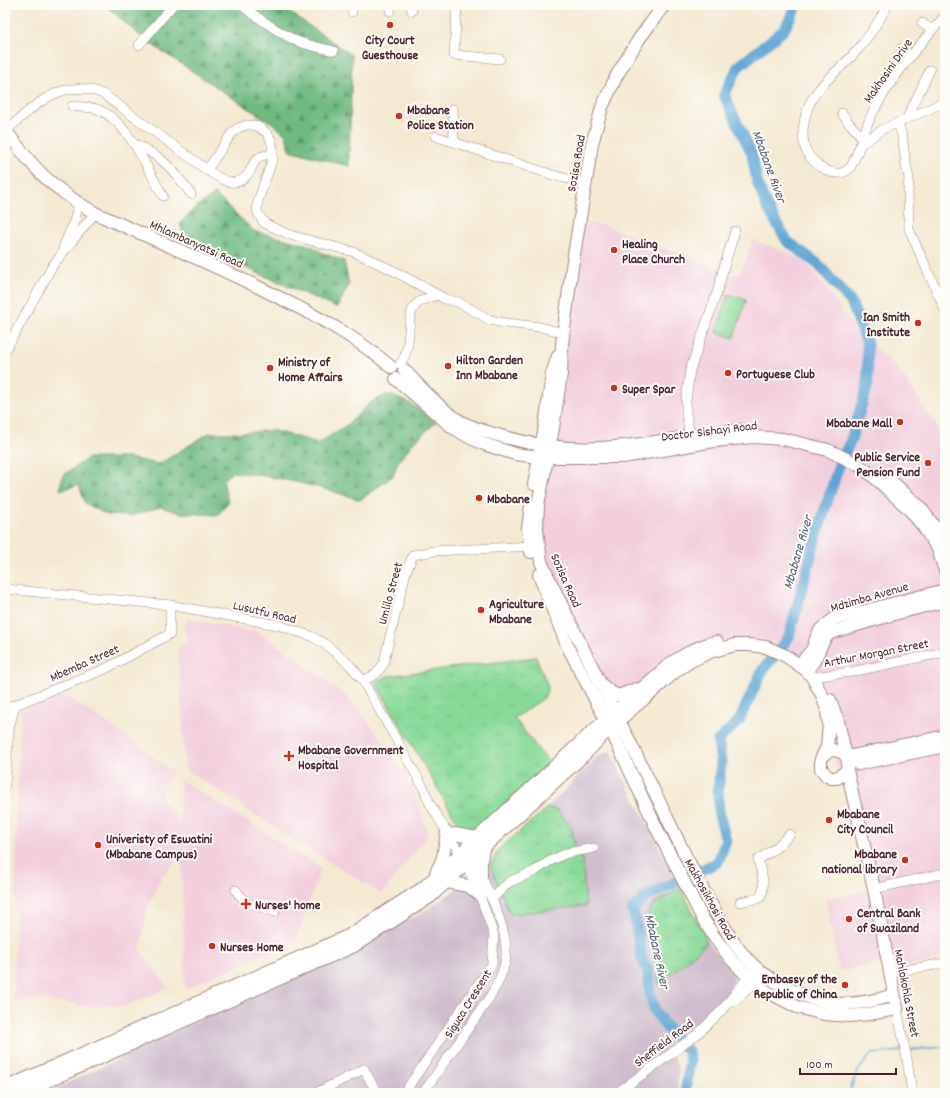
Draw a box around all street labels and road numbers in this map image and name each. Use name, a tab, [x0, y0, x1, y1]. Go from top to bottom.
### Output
street label: Makhosini Drive	[860, 35, 919, 108]
street label: Sozisa Road	[563, 133, 592, 193]
street label: Mhlambanyatsi Road	[146, 216, 246, 274]
street label: Doctor Sishayi Road	[660, 417, 758, 448]
street label: Sozisa Road	[544, 551, 585, 611]
street label: Umlilo Street	[374, 560, 409, 627]
street label: Mdzimba Avenue	[828, 578, 911, 619]
street label: Lusutfu Road	[231, 597, 298, 630]
street label: Arthur Morgan Street	[822, 635, 931, 674]
street label: Mbemba Street	[47, 640, 123, 688]
street label: Makhosikhosi Road	[678, 856, 739, 945]
street label: Mahlokohla Street	[888, 948, 923, 1039]
street label: Siguca Crescent	[440, 966, 498, 1042]
street label: Sheffield Road	[631, 1015, 698, 1073]

